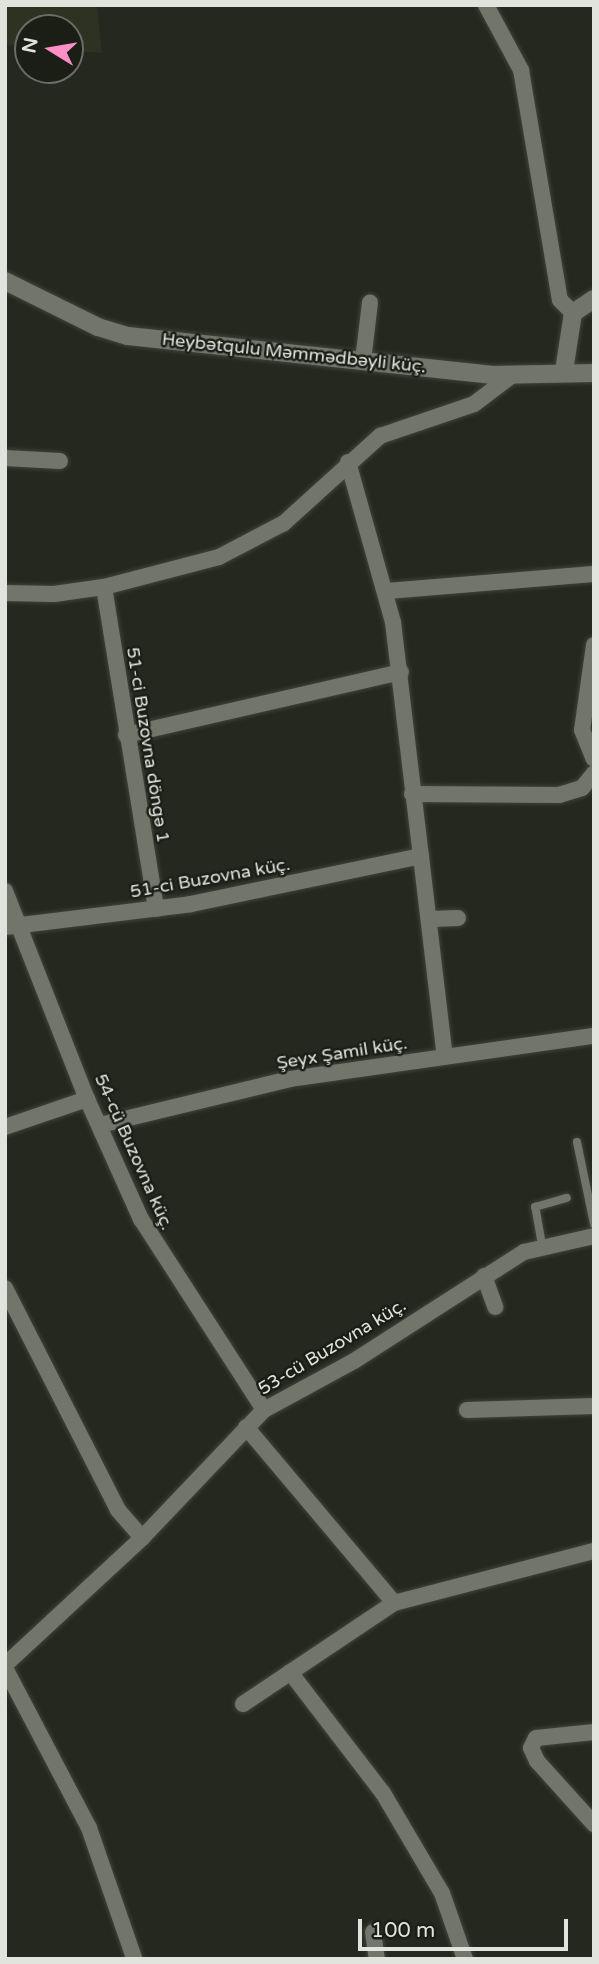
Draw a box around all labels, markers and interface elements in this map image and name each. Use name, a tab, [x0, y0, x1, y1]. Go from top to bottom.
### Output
north arrow	[14, 14, 84, 84]
text: N	[18, 36, 43, 55]
street label: Heybətqulu Məmmədbəyli küç.	[161, 328, 427, 378]
street label: 51-ci Buzovna döngə 1	[122, 646, 174, 844]
street label: 51-ci Buzovna küç.	[128, 853, 292, 903]
street label: Şeyx Şamil küç.	[275, 1032, 409, 1074]
street label: 54-cü Buzovna küç.	[90, 1071, 178, 1233]
street label: 53-cü Buzovna küç.	[254, 1294, 410, 1400]
scale bar	[361, 1904, 571, 1948]
text: 100 m	[371, 1918, 435, 1943]

